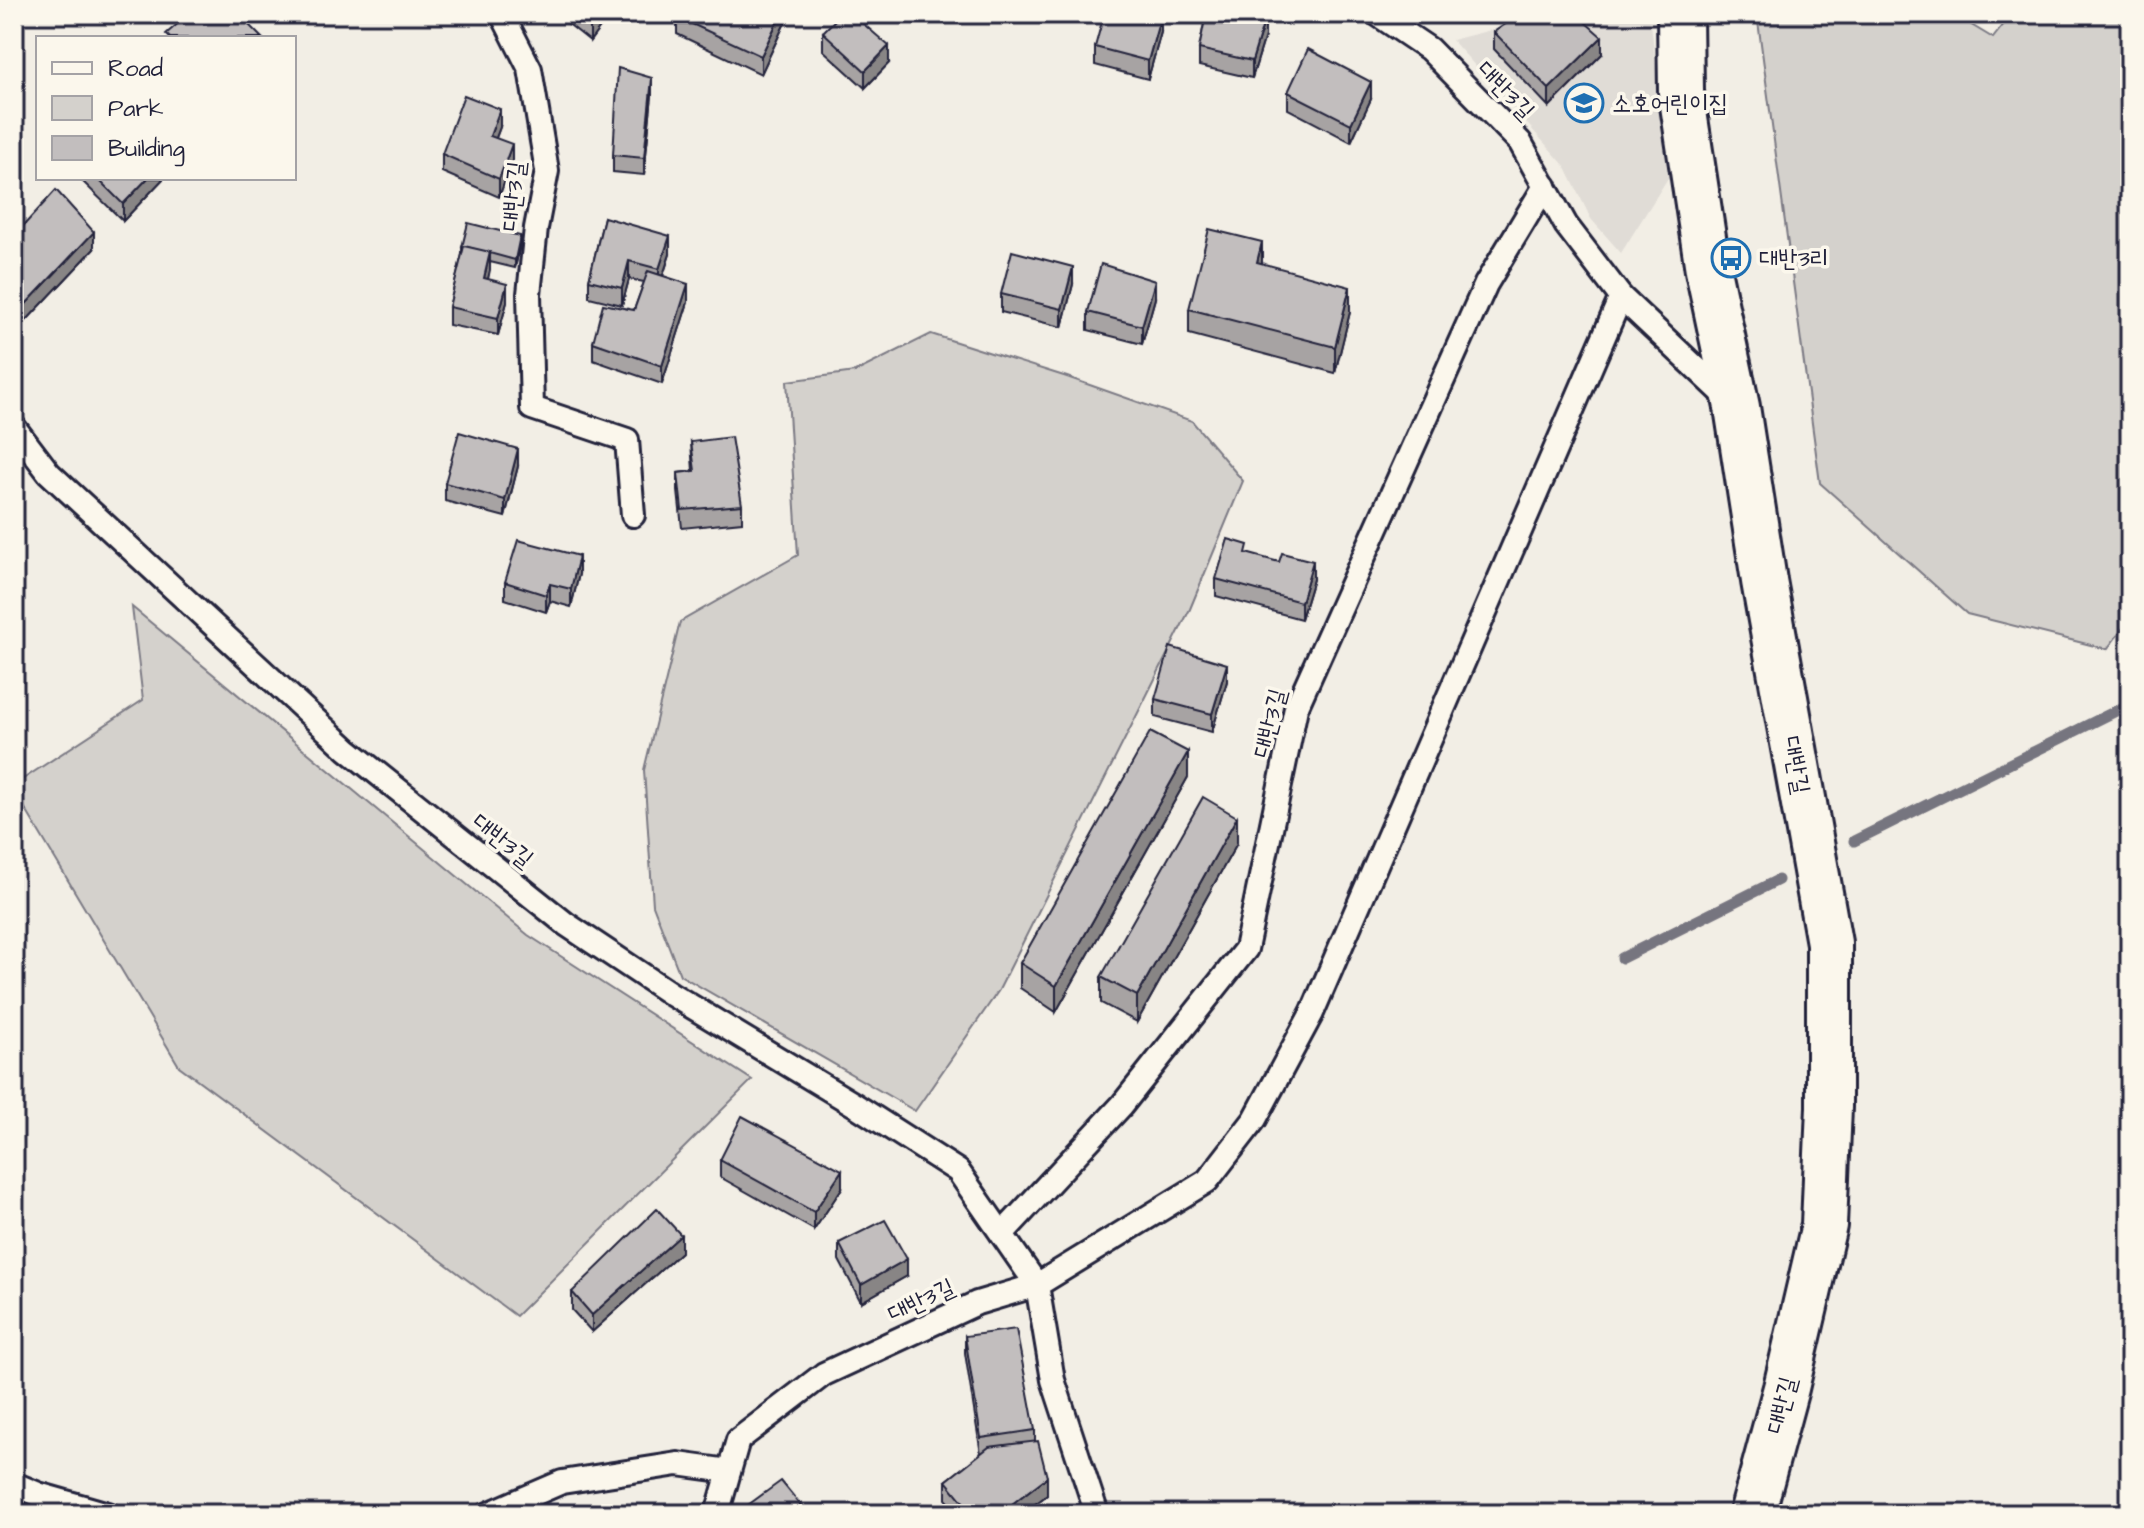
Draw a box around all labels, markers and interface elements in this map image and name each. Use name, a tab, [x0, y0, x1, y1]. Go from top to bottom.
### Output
legend	[36, 36, 296, 180]
text: Road	[108, 52, 163, 86]
street label: 대반3길	[1469, 54, 1542, 128]
school or university icon: 소호어린이집	[1563, 82, 1605, 124]
place label: 소호어린이집	[1612, 87, 1728, 121]
text: Park	[108, 92, 164, 126]
text: Building	[108, 132, 185, 167]
street label: 대반3길	[493, 159, 535, 233]
bus stop icon: 대반3리	[1710, 237, 1752, 279]
place label: 대반3리	[1759, 242, 1829, 276]
street label: 대반3길	[1244, 685, 1295, 762]
street label: 대반길	[1774, 734, 1818, 797]
street label: 대반3길	[464, 805, 540, 876]
street label: 대반3길	[882, 1271, 960, 1331]
street label: 대반길	[1758, 1373, 1806, 1438]

